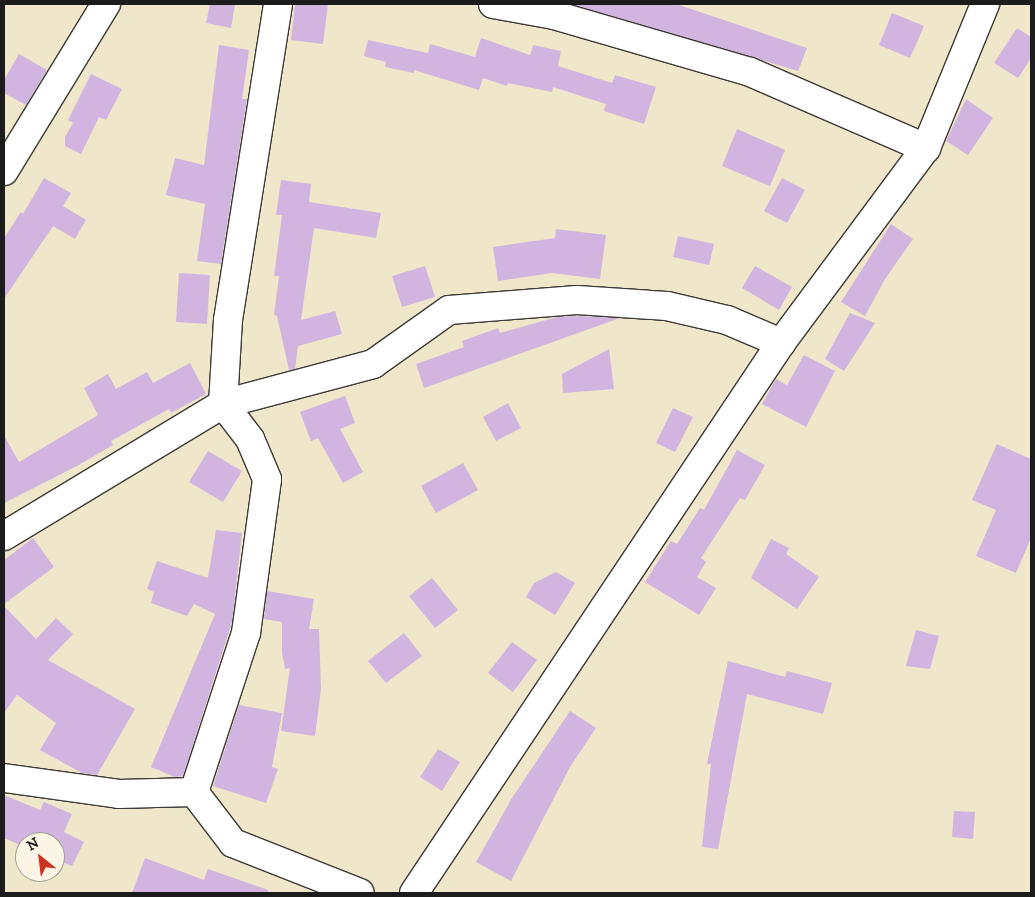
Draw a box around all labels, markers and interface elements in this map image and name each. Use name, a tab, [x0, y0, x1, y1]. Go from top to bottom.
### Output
north arrow	[15, 832, 65, 882]
text: N	[24, 834, 43, 855]

